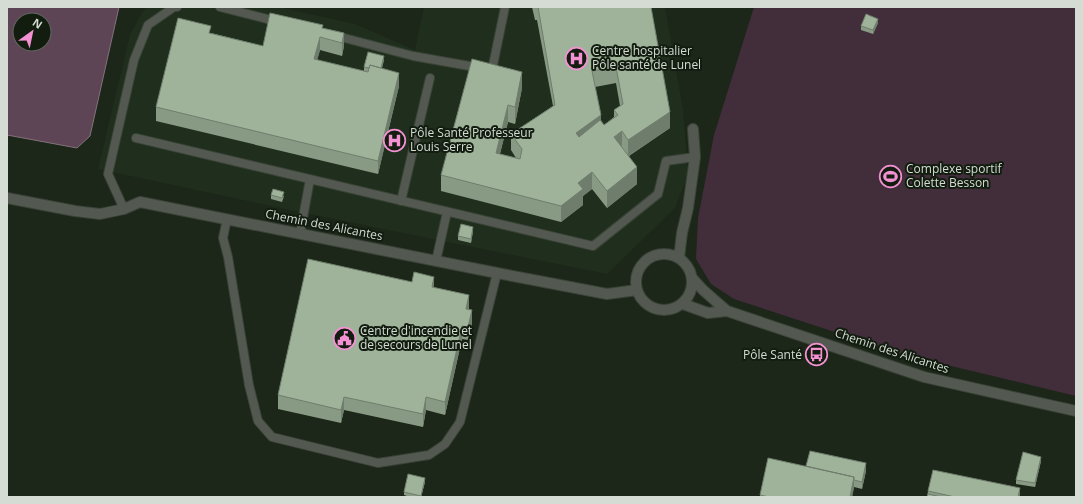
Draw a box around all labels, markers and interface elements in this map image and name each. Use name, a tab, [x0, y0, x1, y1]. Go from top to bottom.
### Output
north arrow	[12, 12, 52, 52]
text: N	[30, 14, 46, 32]
place label: Centre hospitalier Pôle santé de Lunel	[592, 42, 701, 73]
hospital icon: Centre hospitalier Pôle santé de Lunel	[563, 45, 589, 71]
place label: Pôle Santé Professeur Louis Serre	[410, 124, 533, 155]
hospital icon: Pôle Santé Professeur Louis Serre	[382, 127, 408, 153]
place label: Complexe sportif Colette Besson	[906, 160, 1003, 191]
sports icon: Complexe sportif Colette Besson	[878, 163, 904, 189]
street label: Chemin des Alicantes	[264, 205, 385, 244]
place label: Centre d'incendie et de secours de Lunel	[360, 322, 472, 353]
street label: Chemin des Alicantes	[833, 324, 952, 377]
public building icon: Centre d'incendie et de secours de Lunel	[331, 325, 357, 351]
bus stop icon: Pôle Santé	[804, 342, 830, 368]
place label: Pôle Santé	[743, 346, 802, 363]

